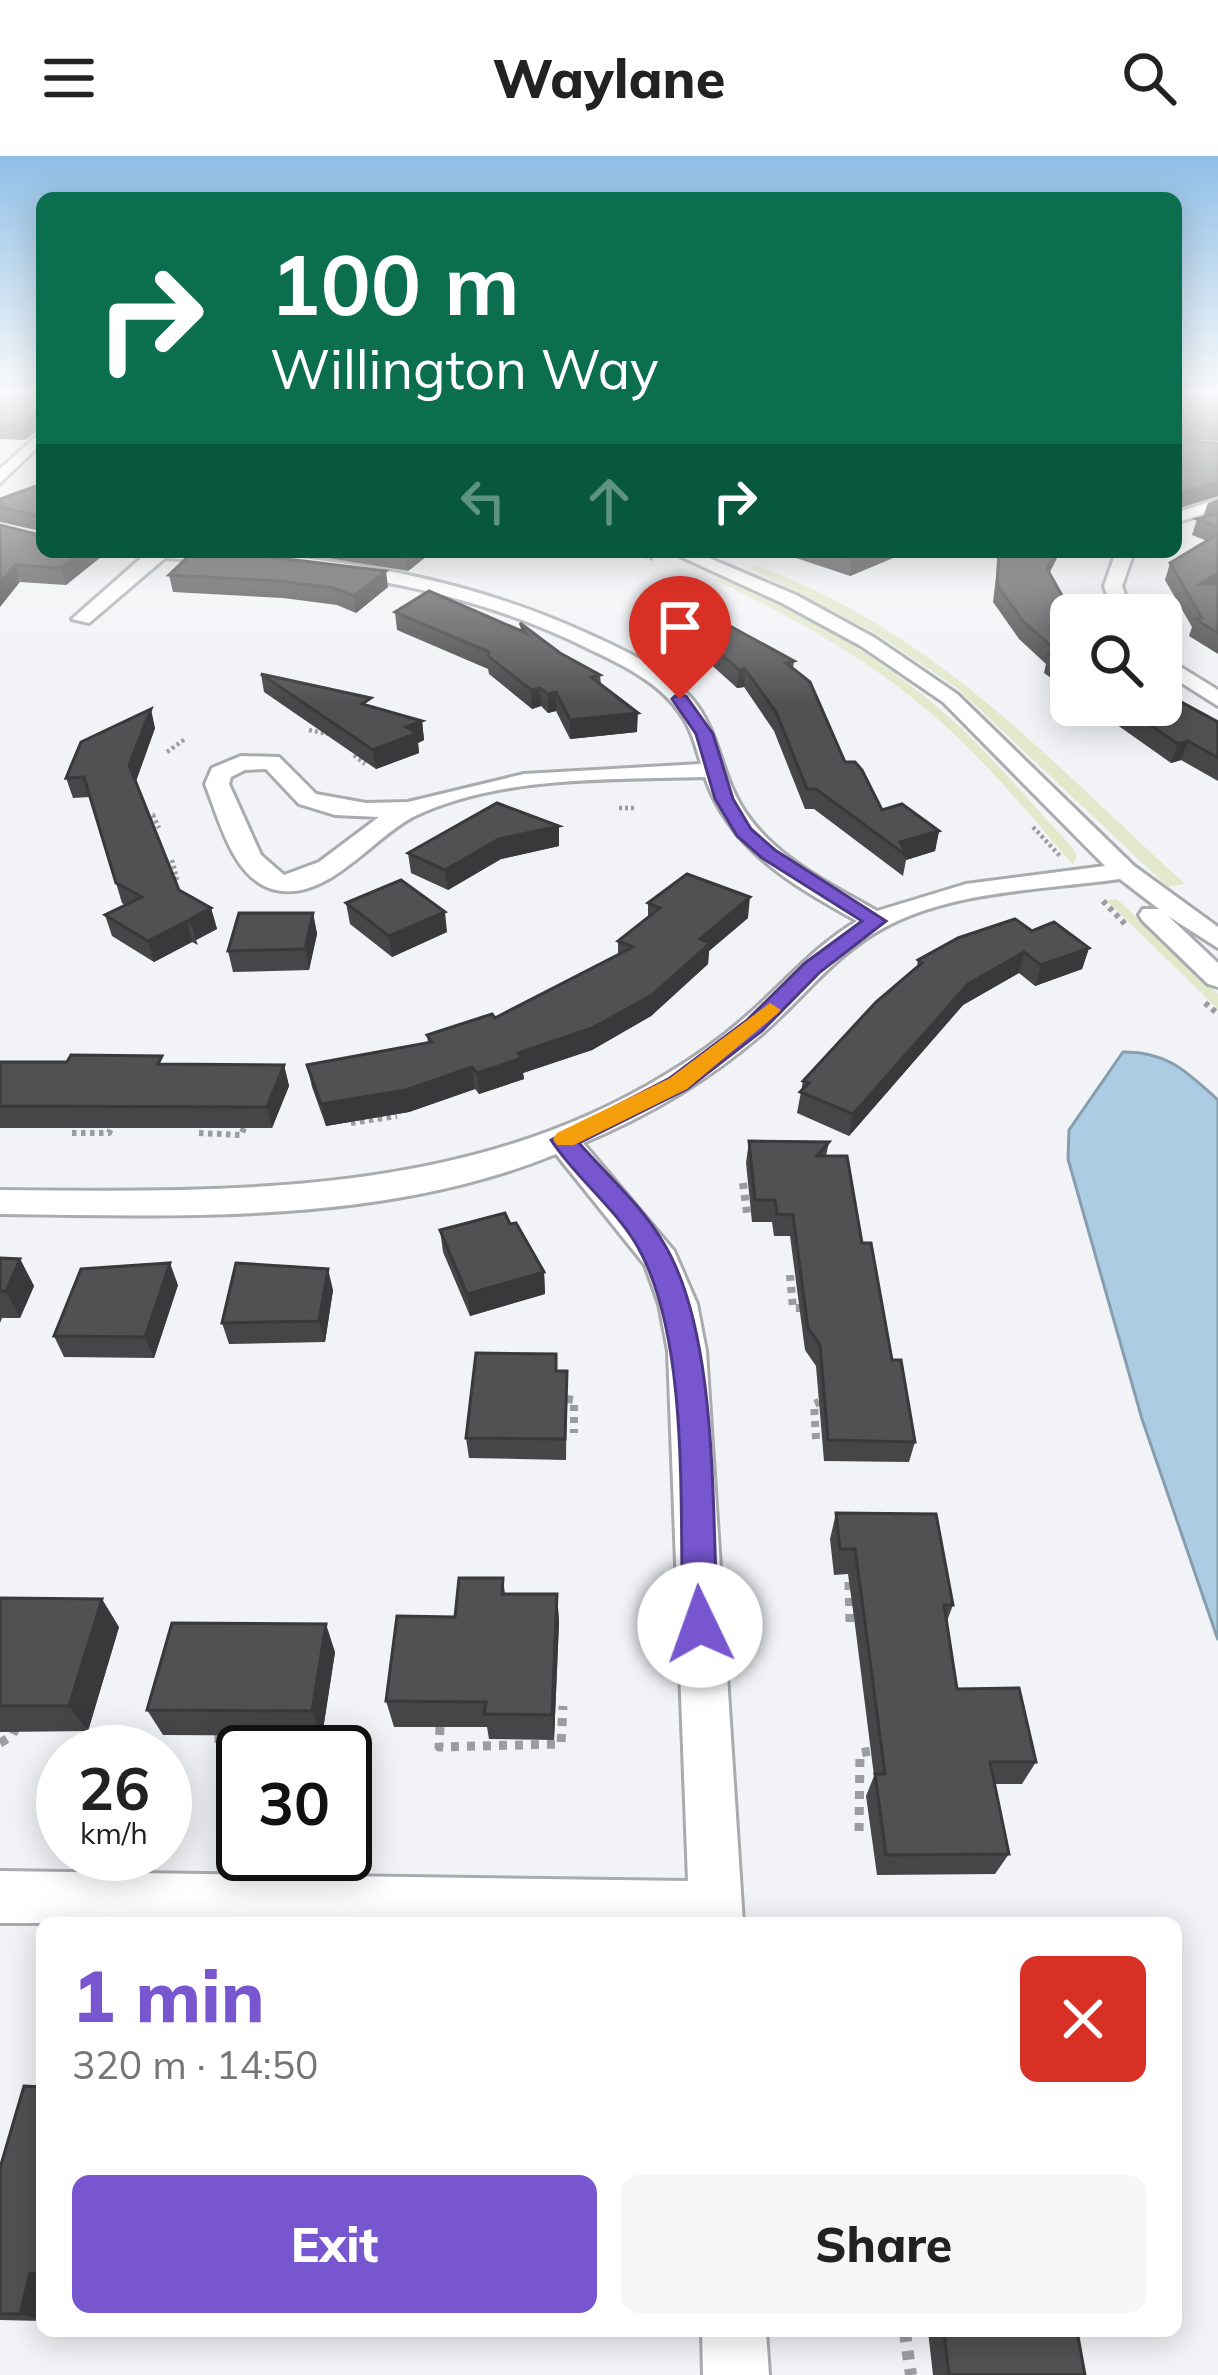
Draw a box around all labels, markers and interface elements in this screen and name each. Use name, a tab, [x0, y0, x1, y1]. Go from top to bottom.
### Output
text: Waylane	[493, 44, 725, 112]
icon: menu	[36, 45, 102, 111]
icon: search	[1116, 45, 1182, 111]
text: 100 m	[270, 231, 520, 336]
icon: right	[72, 240, 228, 396]
text: Willington Way	[270, 335, 659, 403]
icon: left	[450, 468, 516, 534]
icon: ahead	[576, 468, 642, 534]
icon: right	[702, 468, 768, 534]
pin	[629, 576, 731, 699]
icon: arrive	[647, 594, 713, 660]
map controls	[1050, 594, 1182, 726]
button: search	[1050, 594, 1182, 726]
position arrow	[637, 1562, 763, 1688]
speed limit sign: 30	[216, 1725, 372, 1881]
text: 26	[78, 1750, 150, 1825]
text: km/h	[80, 1814, 148, 1852]
text: 1 min	[72, 1950, 265, 2040]
button: close	[1020, 1956, 1146, 2082]
text: 320 m · 14:50	[72, 2040, 318, 2089]
button: Exit	[72, 2175, 597, 2313]
button: Share	[621, 2175, 1146, 2313]

